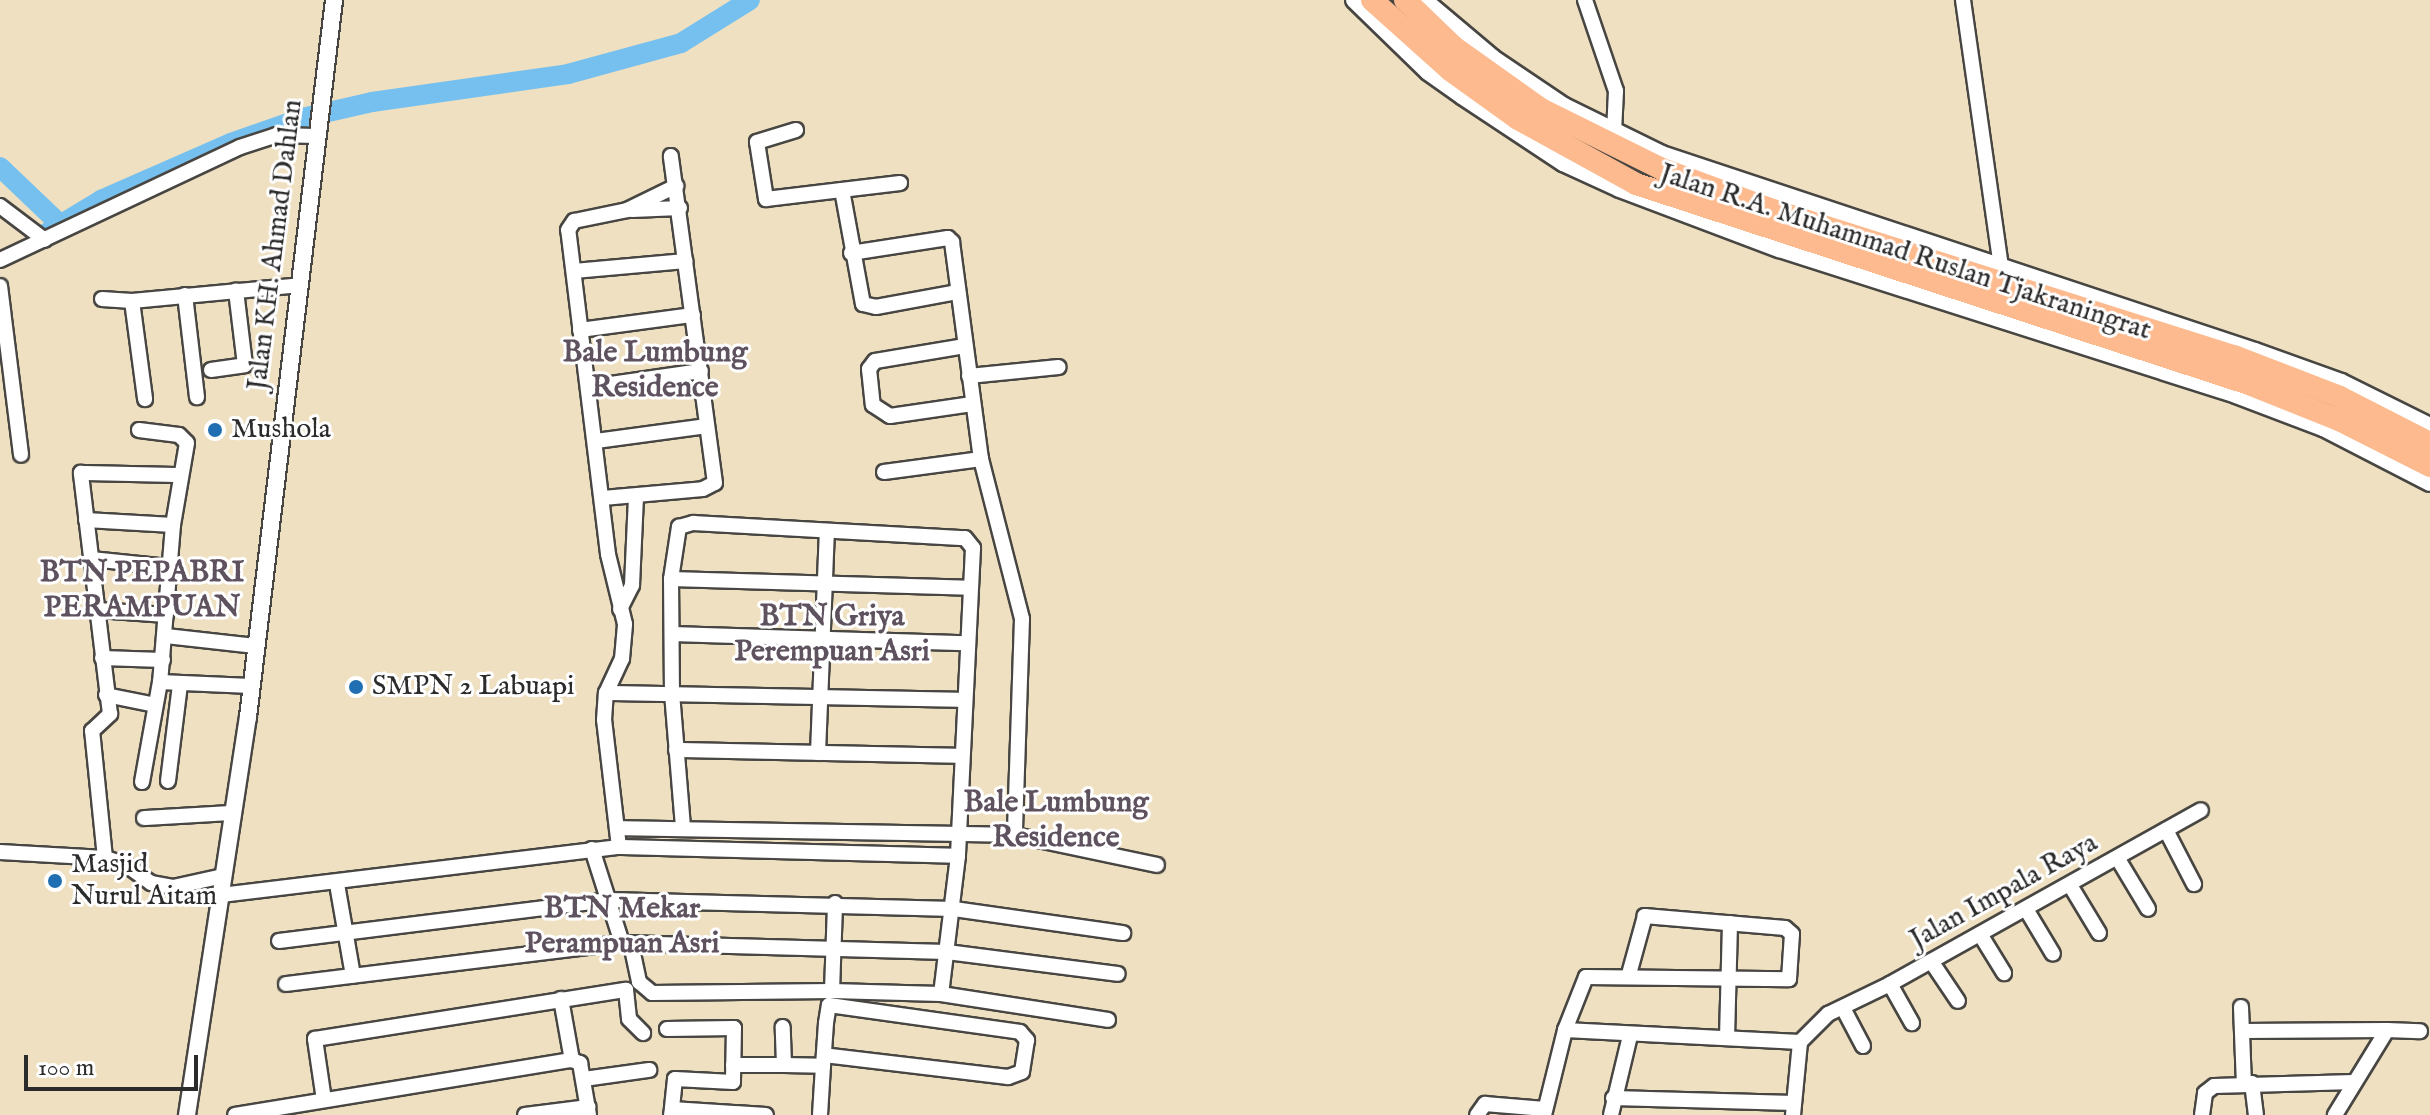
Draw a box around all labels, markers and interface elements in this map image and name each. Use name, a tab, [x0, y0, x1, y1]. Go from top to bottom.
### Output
street label: Jalan KH. Ahmad Dahlan	[241, 98, 311, 392]
street label: Jalan R.A. Muhammad Ruslan Tjakraningrat	[1655, 158, 2155, 348]
district label: Bale Lumbung Residence	[563, 335, 747, 406]
place label: Mushola	[231, 413, 331, 447]
marker: Mushola	[206, 421, 224, 439]
district label: BTN PEPABRI PERAMPUAN	[40, 555, 244, 626]
district label: BTN Griya Perempuan Asri	[734, 599, 930, 670]
place label: SMPN 2 Labuapi	[372, 670, 574, 704]
marker: SMPN 2 Labuapi	[347, 678, 365, 696]
district label: Bale Lumbung Residence	[964, 785, 1148, 856]
street label: Jalan Impala Raya	[1904, 827, 2104, 957]
place label: Masjid Nurul Aitam	[71, 848, 217, 914]
marker: Masjid Nurul Aitam	[46, 872, 64, 890]
district label: BTN Mekar Perampuan Asri	[525, 891, 719, 962]
scale bar	[28, 1039, 202, 1089]
text: 100 m	[38, 1053, 94, 1084]

